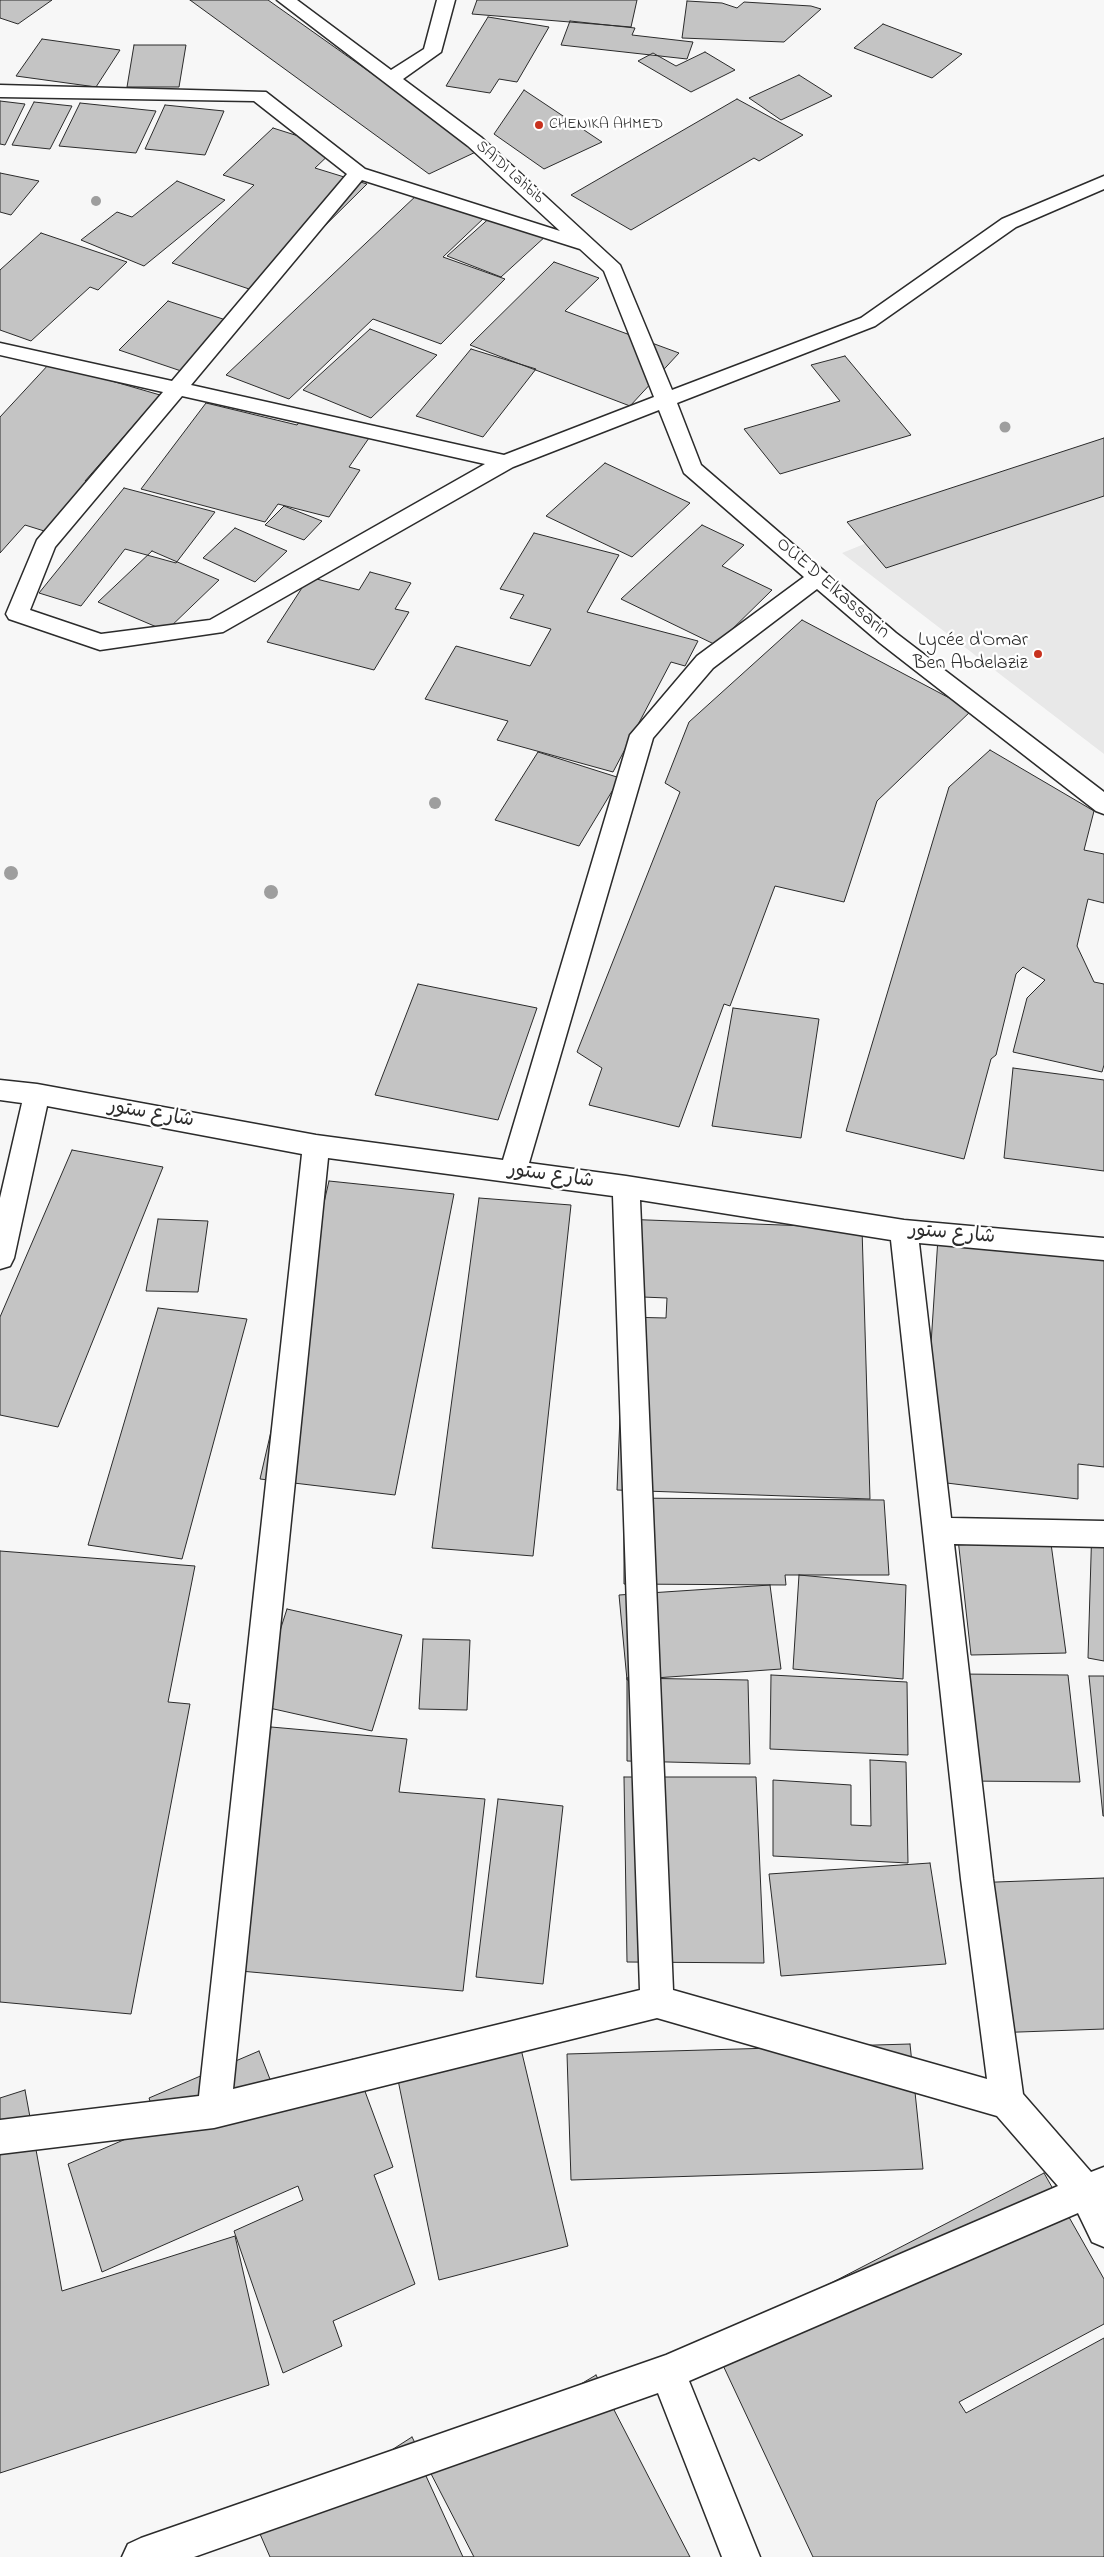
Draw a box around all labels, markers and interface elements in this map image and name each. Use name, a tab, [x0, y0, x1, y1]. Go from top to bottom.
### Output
place label: CHENIKA AHMED	[549, 115, 663, 135]
marker: CHENIKA AHMED	[533, 119, 545, 131]
street label: SAIDI Lahbib	[471, 137, 547, 209]
street label: OUED Elkassarin	[770, 533, 894, 645]
place label: Lycée d'Omar Ben Abdelaziz	[913, 630, 1028, 677]
marker: Lycée d'Omar Ben Abdelaziz	[1032, 648, 1044, 660]
street label: شارع ستور	[106, 1096, 196, 1134]
street label: شارع ستور	[507, 1159, 595, 1195]
street label: شارع ستور	[908, 1219, 996, 1251]

